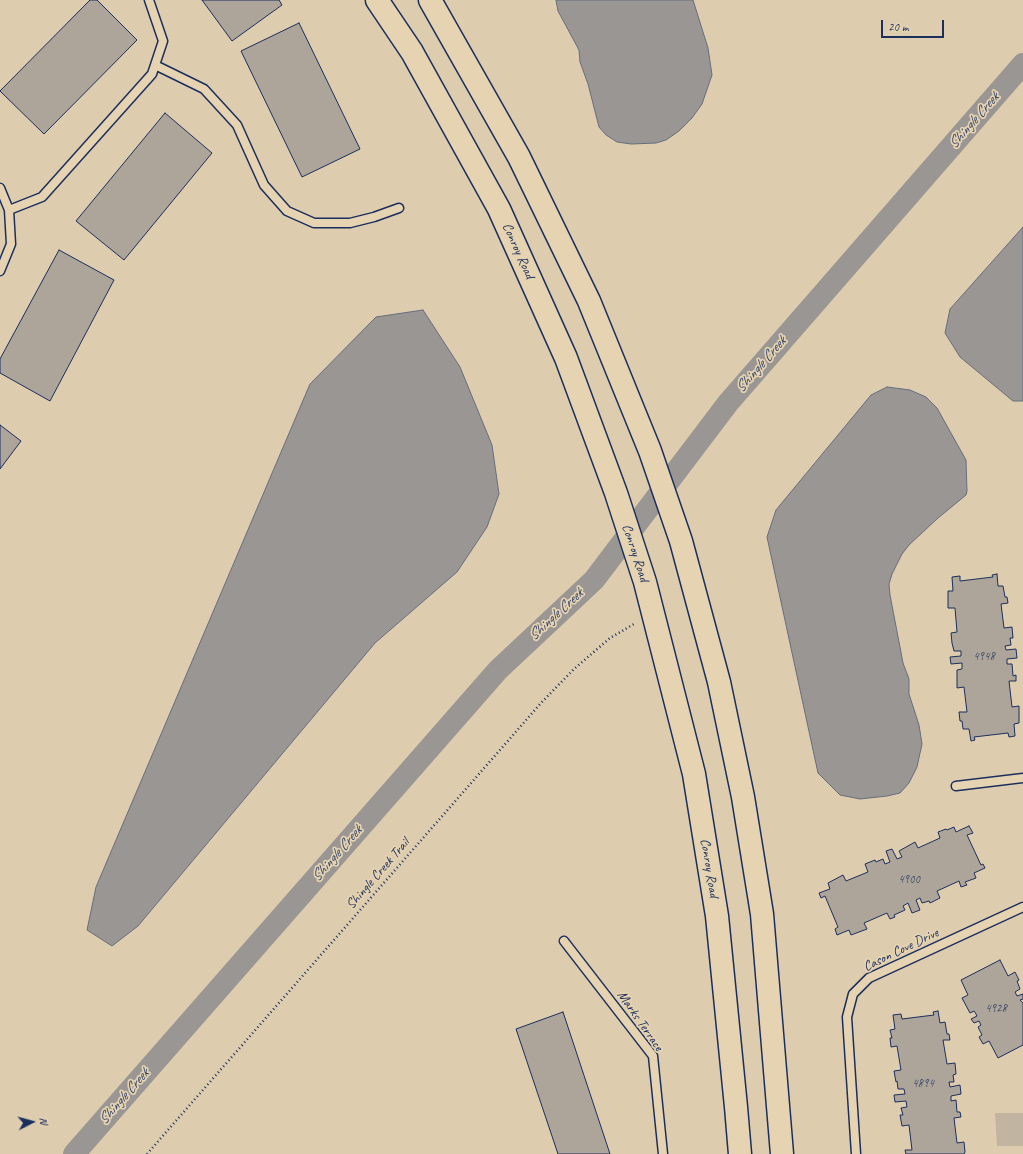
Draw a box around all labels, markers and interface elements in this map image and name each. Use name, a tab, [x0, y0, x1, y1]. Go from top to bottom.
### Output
scale bar	[883, 12, 946, 38]
text: 20 m	[888, 19, 908, 35]
water label: Shingle Creek	[945, 89, 1003, 153]
street label: Conroy Road	[498, 220, 538, 282]
water label: Shingle Creek	[732, 333, 790, 397]
street label: Conroy Road	[618, 522, 652, 584]
water label: Shingle Creek	[525, 585, 587, 645]
house number: 4948	[973, 650, 995, 664]
water label: Shingle Creek	[308, 822, 366, 886]
street label: Shingle Creek Trail	[343, 835, 413, 913]
street label: Conroy Road	[696, 837, 722, 899]
house number: 4900	[898, 873, 920, 887]
street label: Cason Cove Drive	[861, 925, 941, 975]
street label: Marks Terrace	[613, 988, 667, 1054]
house number: 4928	[985, 1002, 1007, 1016]
water label: Shingle Creek	[95, 1065, 153, 1129]
house number: 4894	[912, 1077, 934, 1091]
north arrow	[12, 1102, 52, 1142]
text: N	[37, 1117, 51, 1125]

